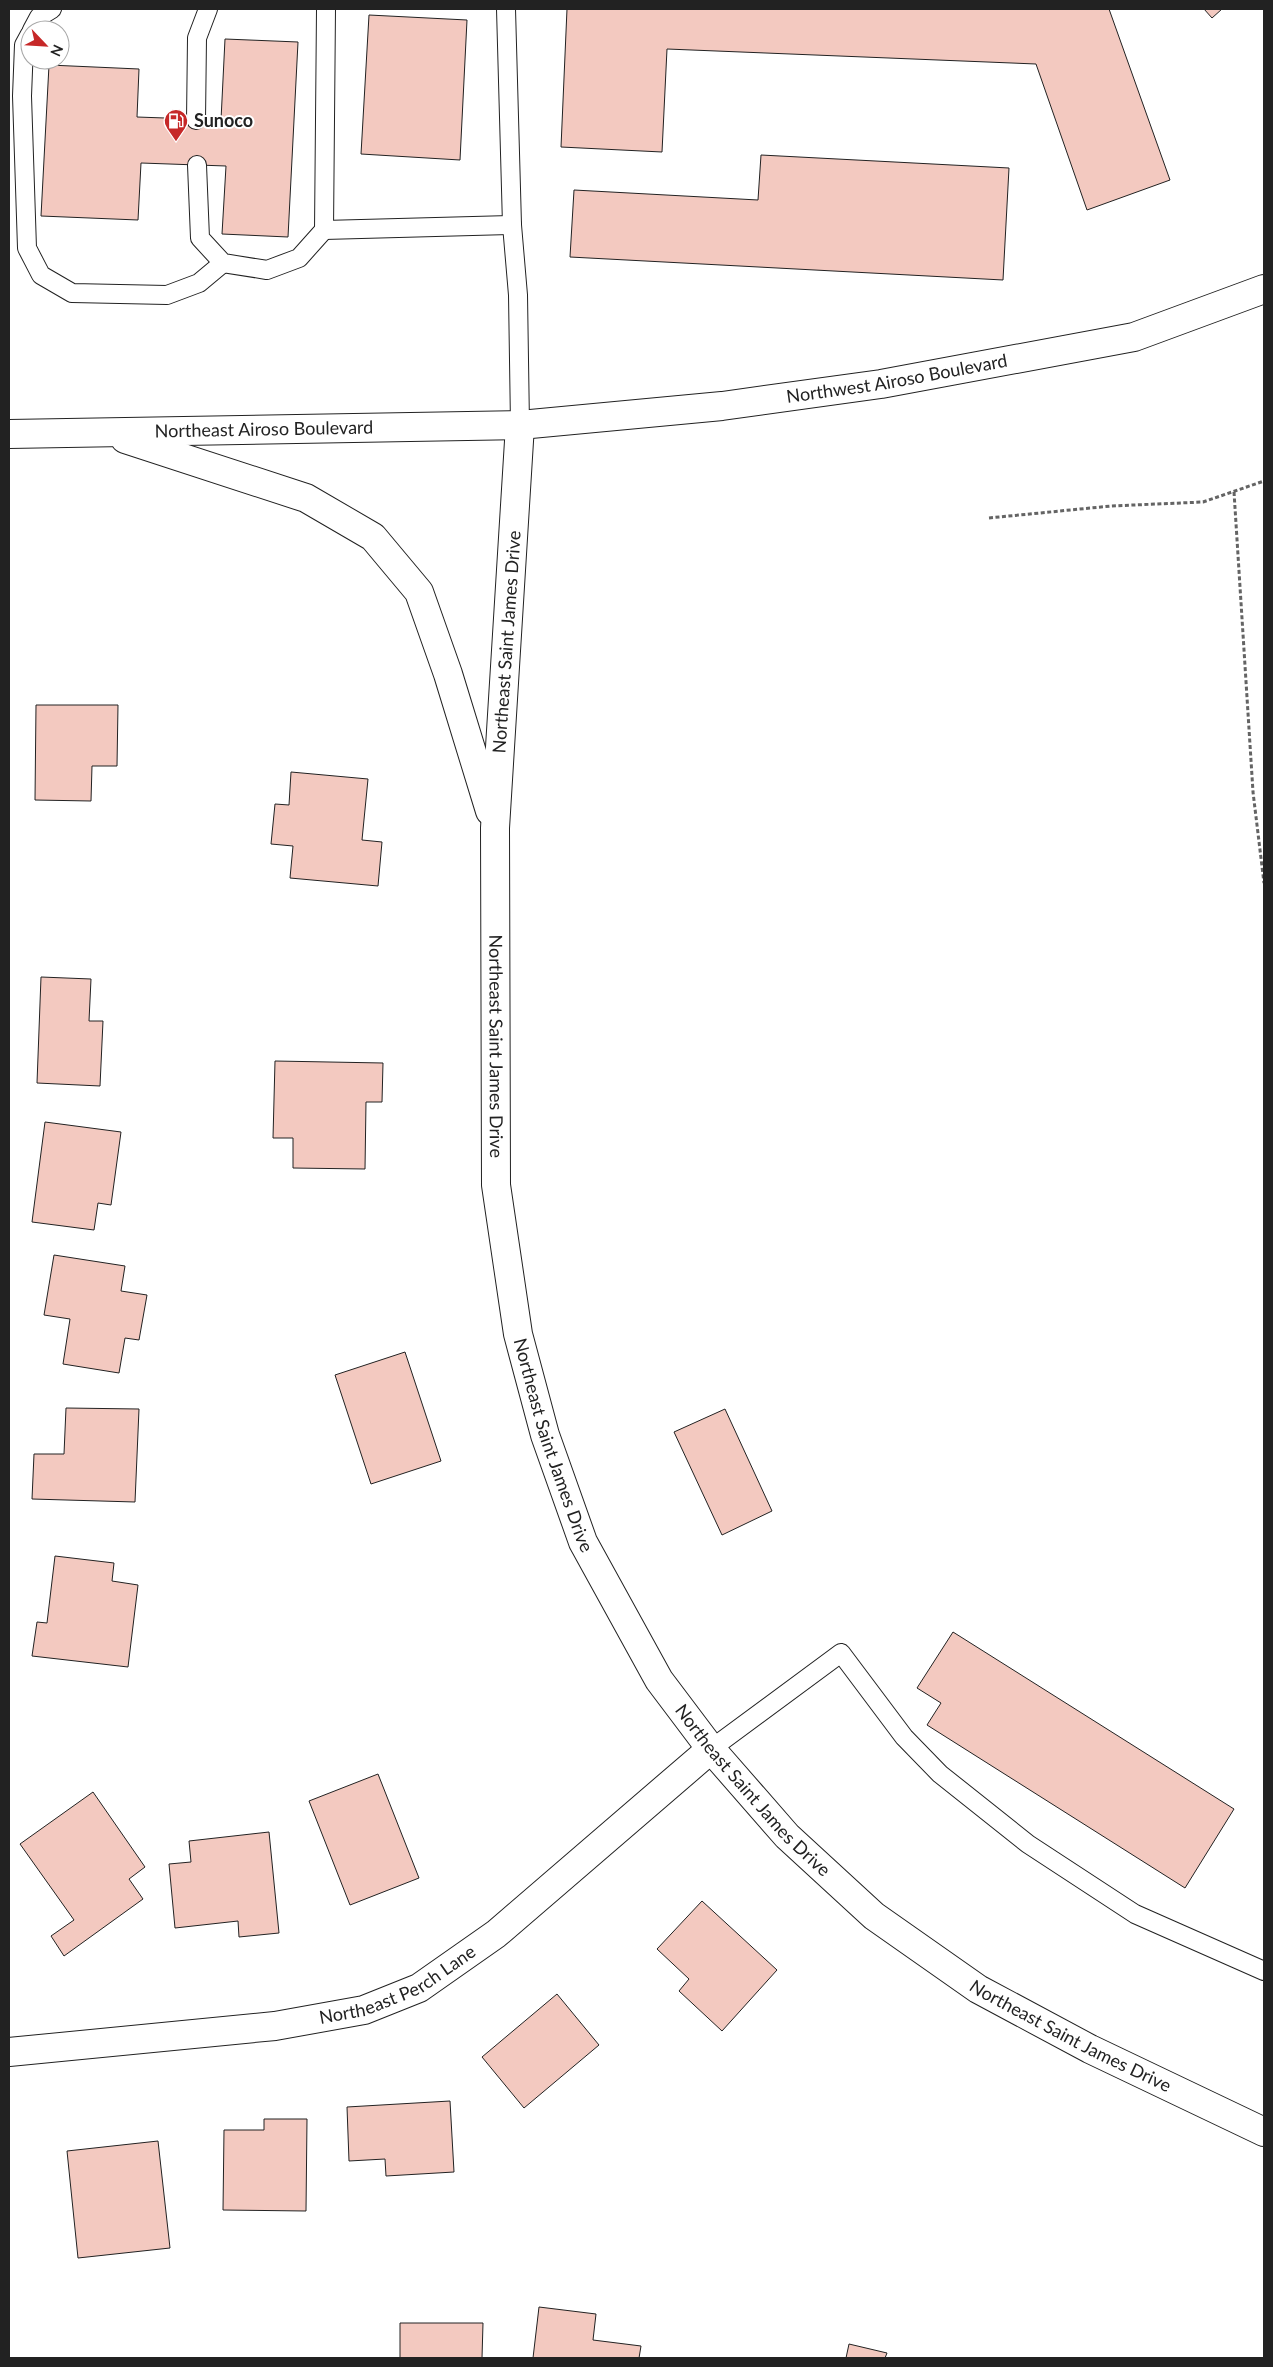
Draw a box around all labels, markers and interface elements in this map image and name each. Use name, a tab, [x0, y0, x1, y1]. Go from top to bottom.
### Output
north arrow	[20, 20, 70, 70]
text: N	[47, 42, 67, 59]
fuel station icon: Sunoco	[163, 108, 189, 142]
place label: Sunoco	[194, 109, 253, 131]
street label: Northwest Airoso Boulevard	[785, 349, 1009, 407]
street label: Northeast Airoso Boulevard	[154, 416, 373, 441]
street label: Northeast Saint James Drive	[487, 530, 525, 754]
street label: Northeast Saint James Drive	[485, 935, 508, 1158]
street label: Northeast Saint James Drive	[510, 1336, 598, 1556]
street label: Northeast Saint James Drive	[671, 1699, 835, 1880]
street label: Northeast Perch Lane	[317, 1940, 479, 2028]
street label: Northeast Saint James Drive	[966, 1975, 1175, 2096]

